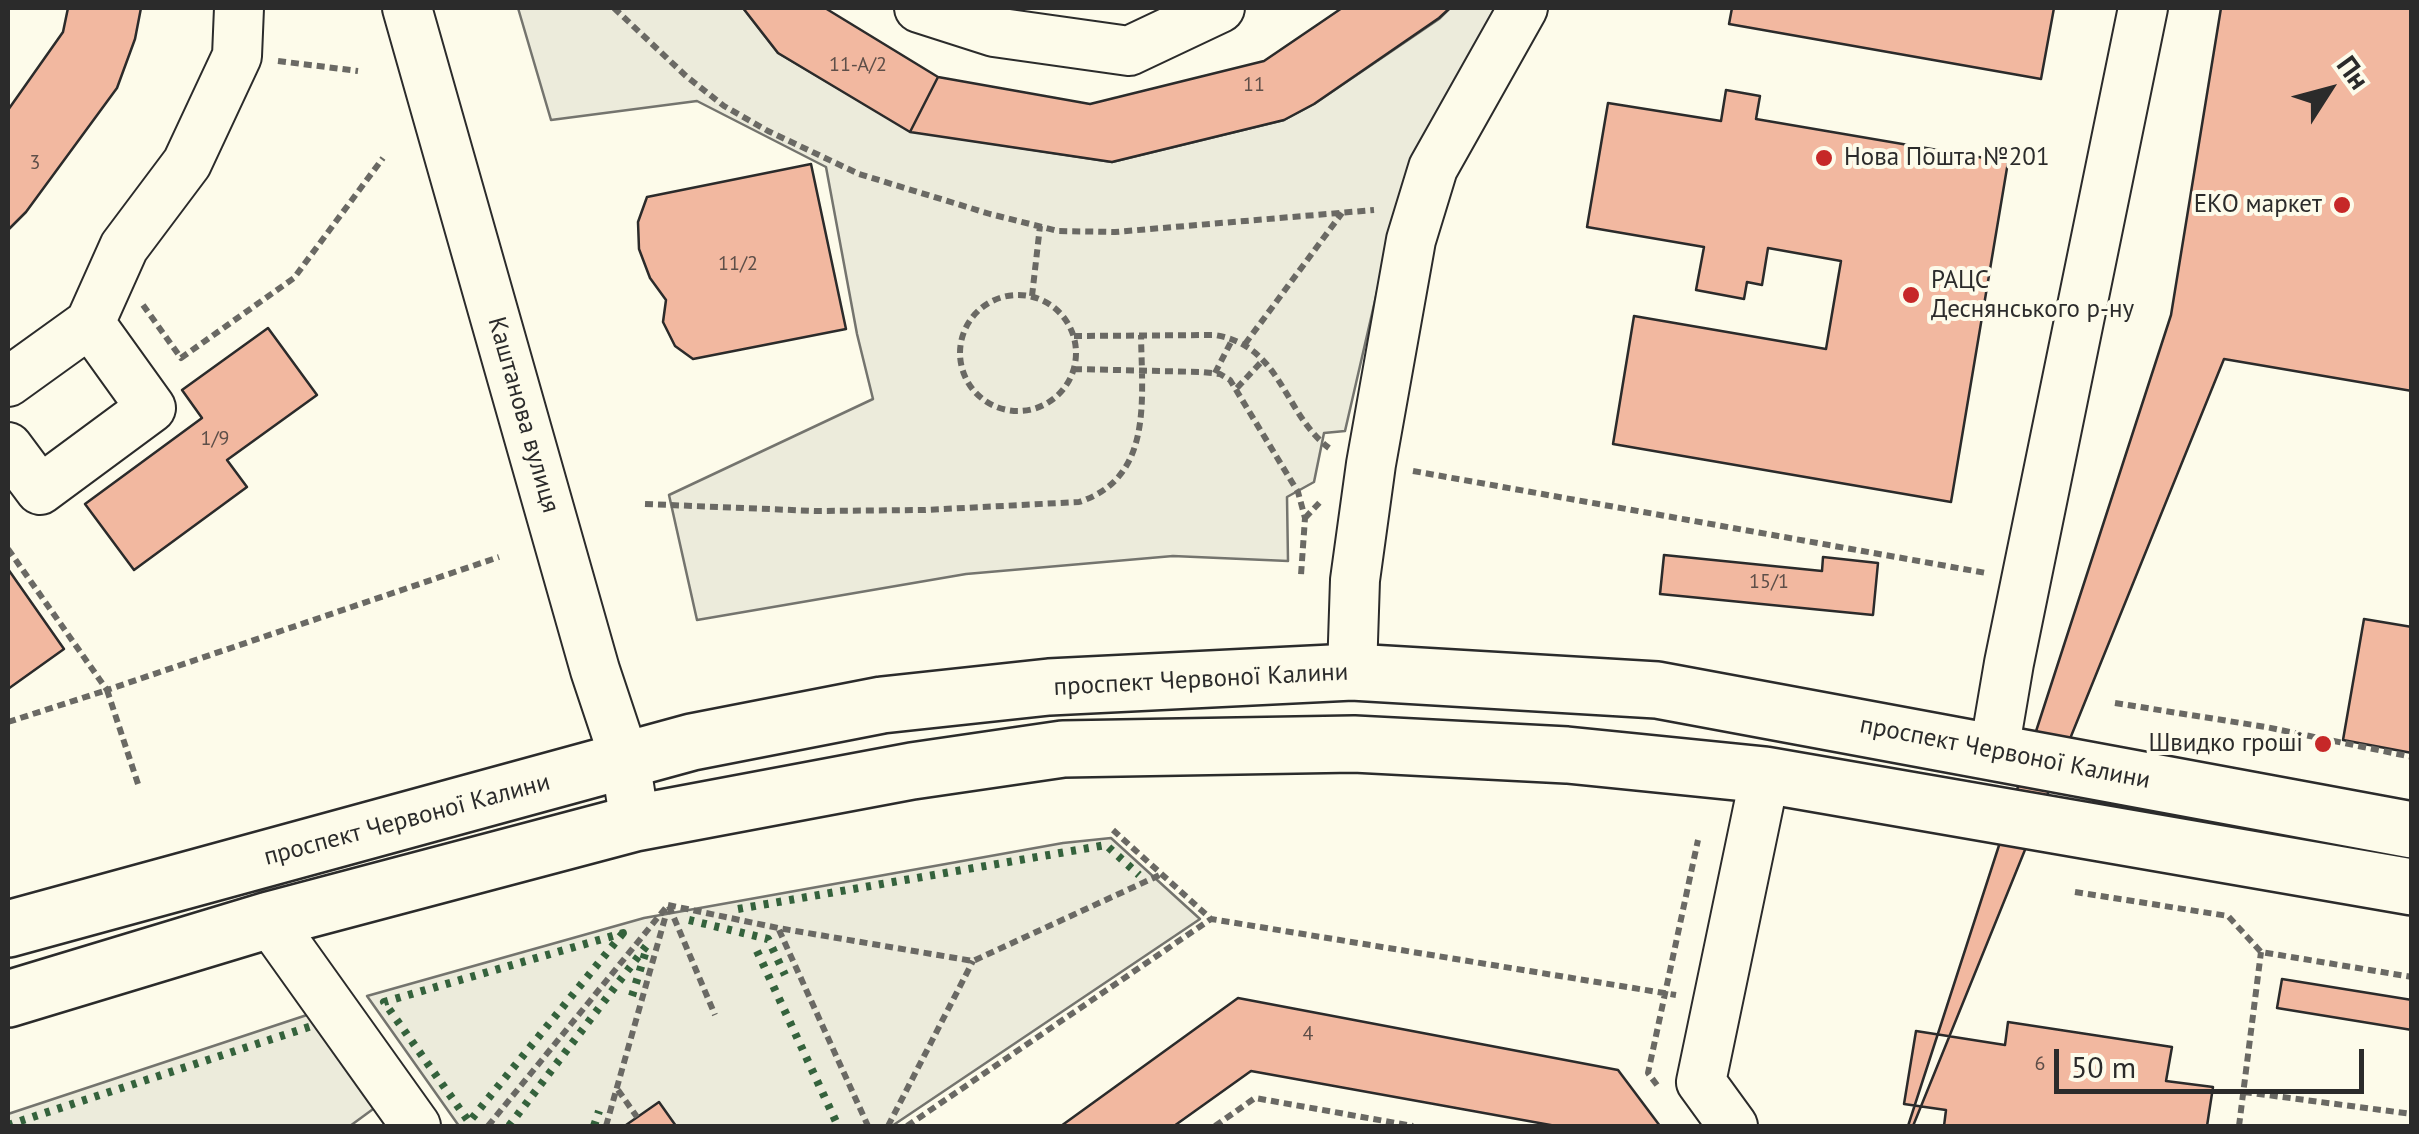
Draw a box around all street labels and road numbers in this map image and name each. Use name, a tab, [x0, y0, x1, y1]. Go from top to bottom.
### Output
street label: Каштанова вулиця	[481, 314, 565, 516]
street label: проспект Червоної Калини	[1053, 657, 1349, 703]
street label: проспект Червоної Калини	[1857, 710, 2153, 796]
street label: проспект Червоної Калини	[261, 767, 553, 873]

